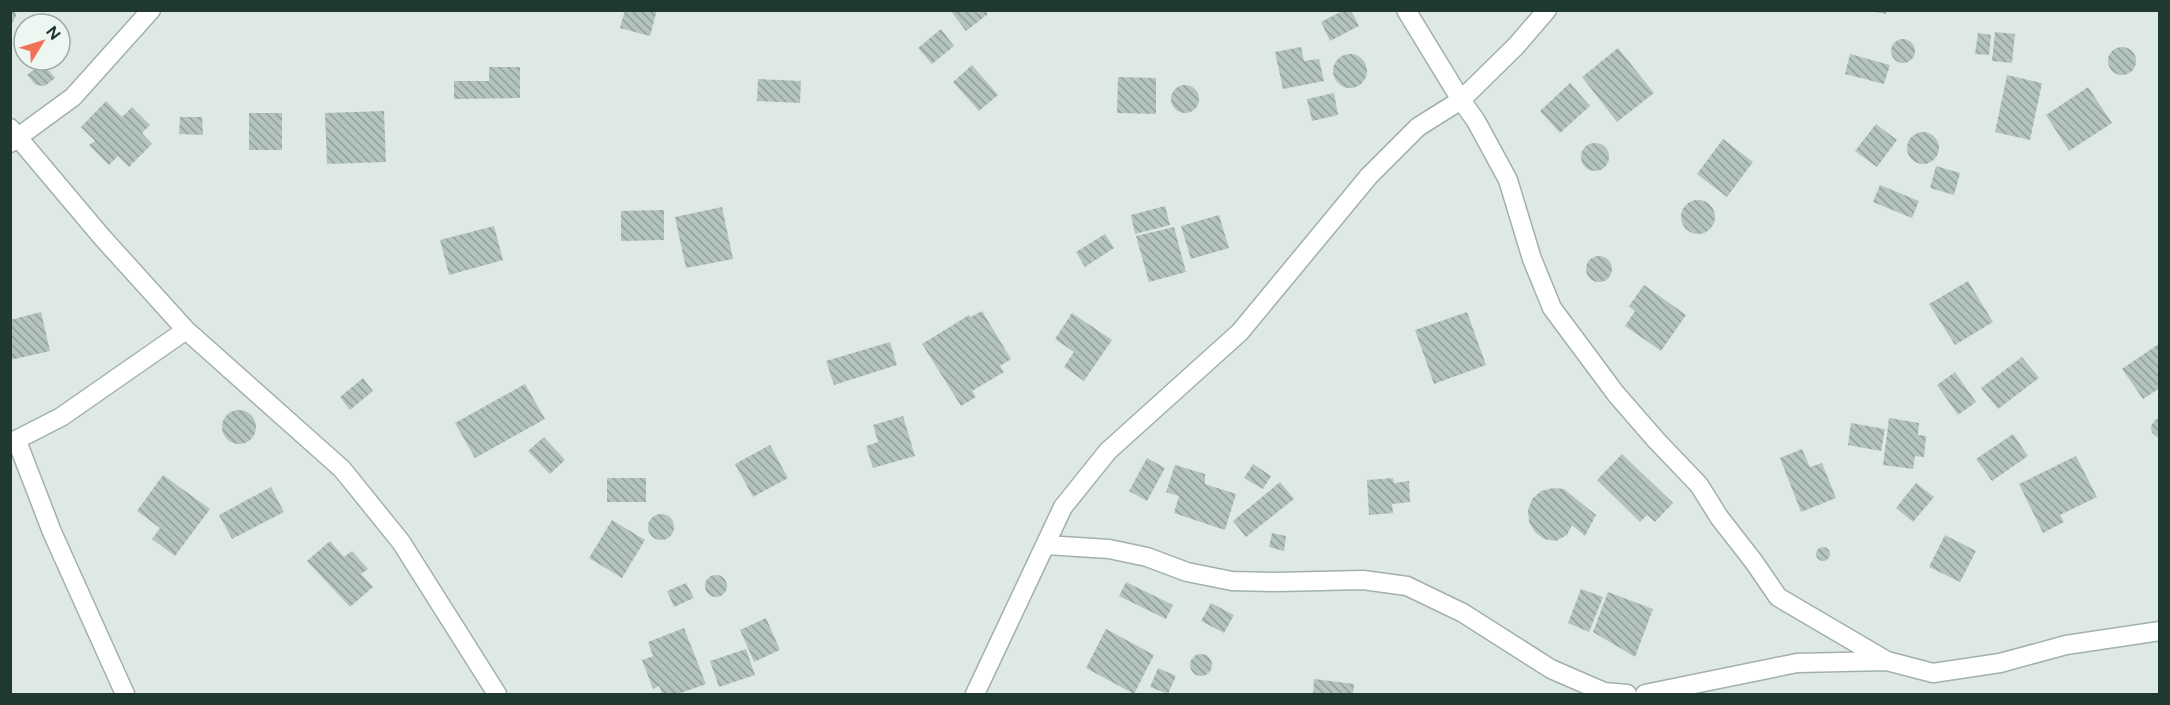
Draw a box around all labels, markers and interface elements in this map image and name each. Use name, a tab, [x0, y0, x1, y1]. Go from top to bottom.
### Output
north arrow	[12, 12, 72, 72]
text: N	[42, 22, 65, 44]

